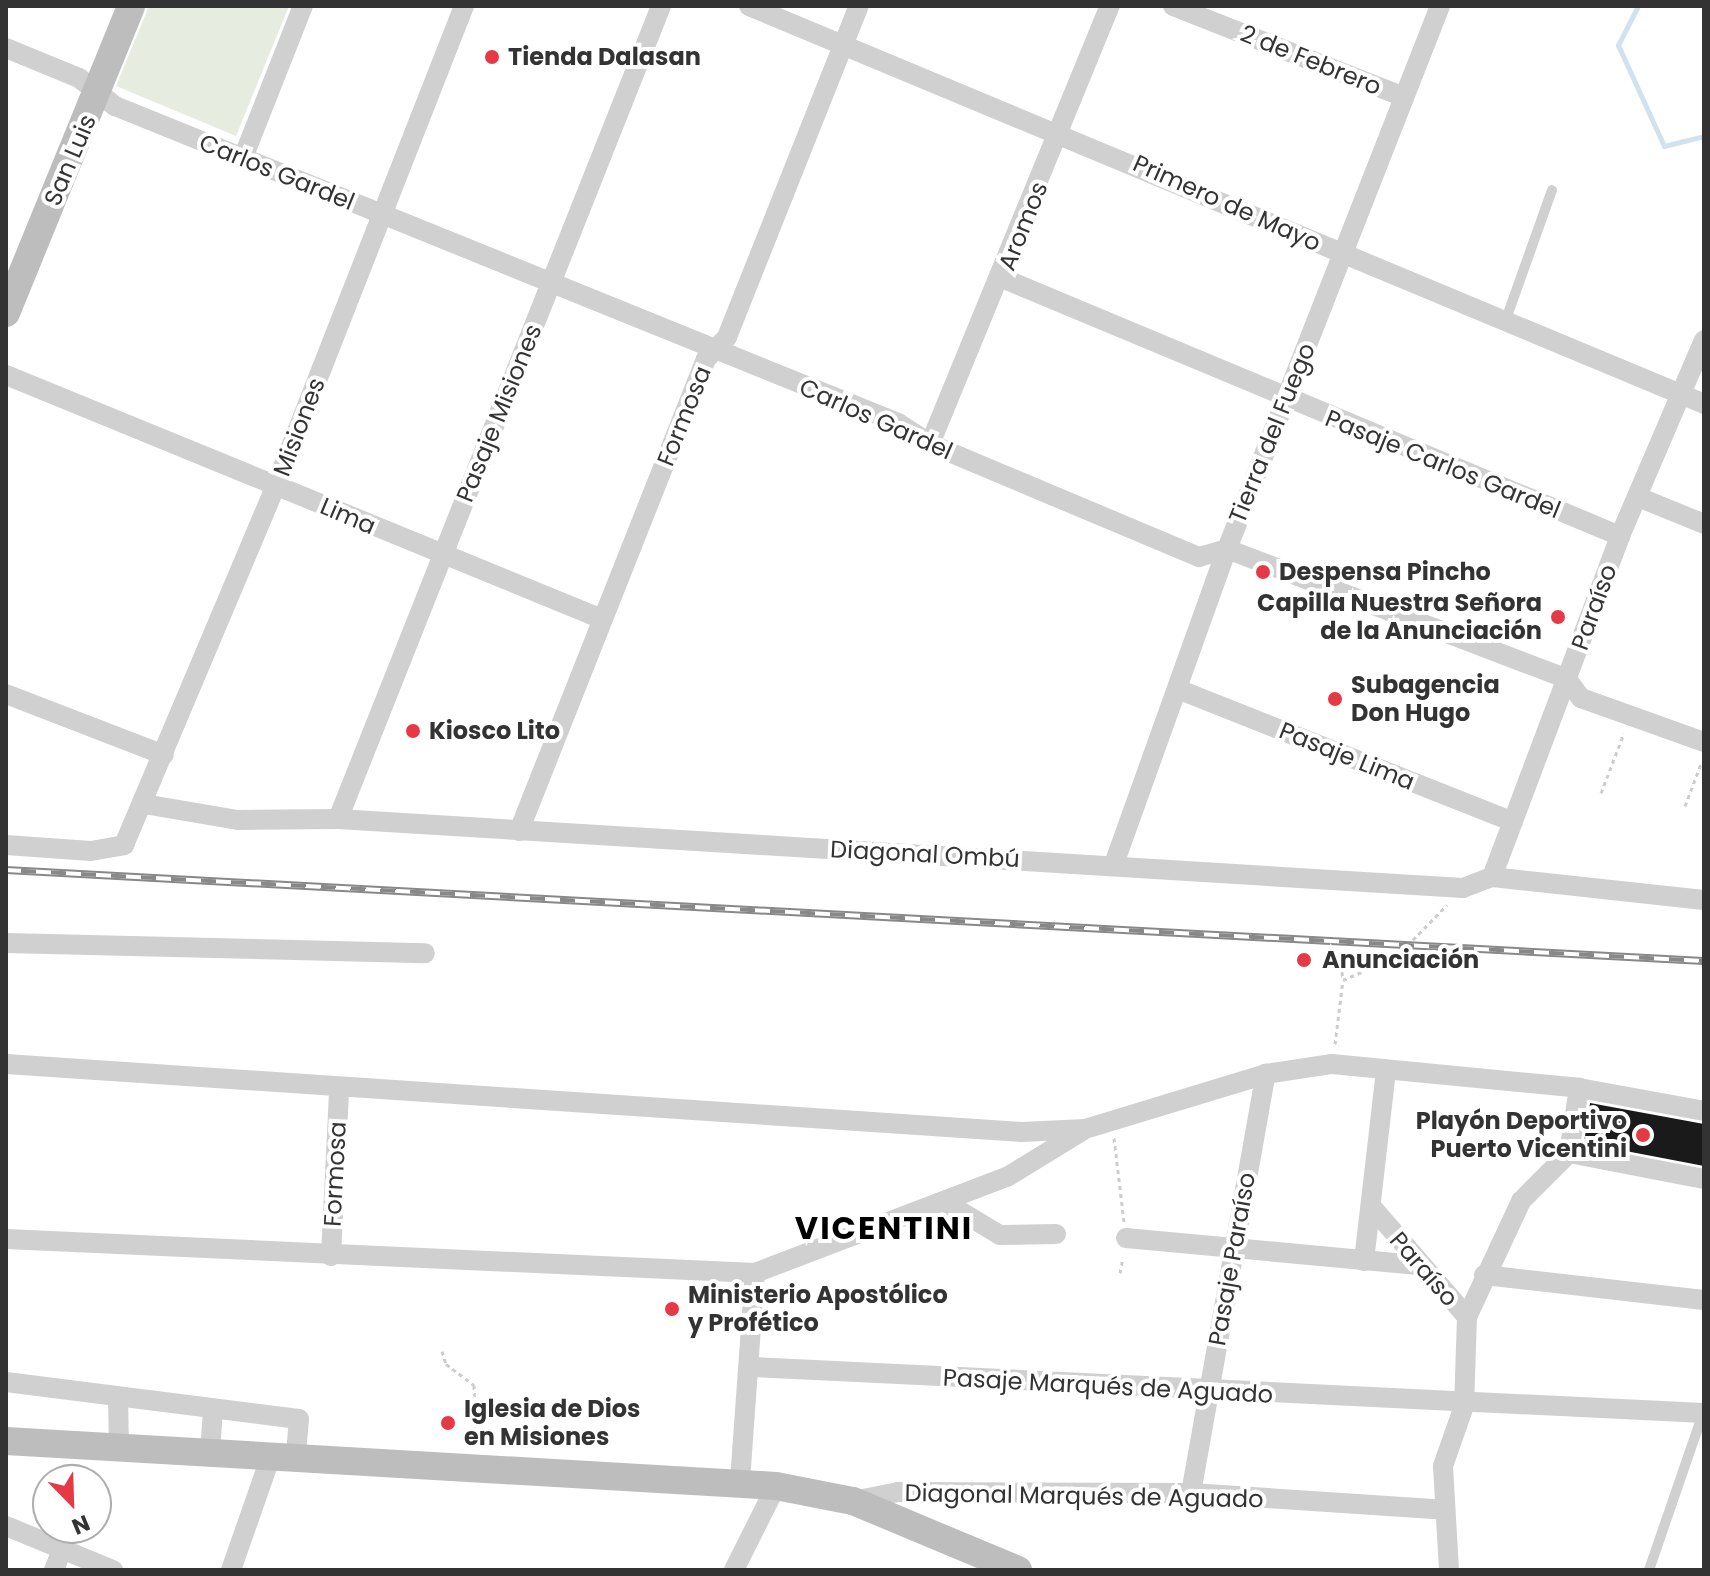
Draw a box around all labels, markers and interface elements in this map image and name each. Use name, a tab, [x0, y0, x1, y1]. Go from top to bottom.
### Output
street label: 2 de Febrero	[1237, 19, 1385, 101]
place label: Tienda Dalasan	[508, 43, 701, 71]
marker: Tienda Dalasan	[483, 48, 501, 66]
street label: San Luis	[38, 110, 102, 210]
street label: Carlos Gardel	[195, 128, 359, 216]
street label: Primero de Mayo	[1129, 149, 1325, 257]
street label: Aromos	[992, 177, 1054, 275]
street label: Pasaje Misiones	[450, 320, 548, 506]
street label: Tierra del Fuego	[1223, 339, 1321, 527]
street label: Formosa	[651, 362, 717, 470]
street label: Carlos Gardel	[795, 372, 957, 466]
street label: Misiones	[267, 374, 331, 480]
street label: Pasaje Carlos Gardel	[1321, 404, 1565, 524]
street label: Lima	[316, 492, 380, 540]
place label: Despensa Pincho	[1279, 558, 1491, 586]
street label: Paraíso	[1565, 560, 1623, 654]
marker: Despensa Pincho	[1254, 563, 1272, 581]
place label: Capilla Nuestra Señora de la Anunciación	[1257, 589, 1542, 645]
marker: Capilla Nuestra Señora de la Anunciación	[1549, 608, 1567, 626]
place label: Subagencia Don Hugo	[1351, 671, 1500, 727]
marker: Subagencia Don Hugo	[1326, 690, 1344, 708]
street label: Pasaje Lima	[1275, 716, 1419, 796]
place label: Kiosco Lito	[429, 717, 560, 745]
marker: Kiosco Lito	[404, 722, 422, 740]
street label: Diagonal Ombú	[830, 835, 1020, 873]
place label: Anunciación	[1322, 946, 1479, 974]
marker: Anunciación	[1293, 949, 1315, 971]
place label: Playón Deportivo Puerto Vicentini	[1416, 1107, 1627, 1163]
street label: Formosa	[318, 1121, 352, 1227]
marker: Playón Deportivo Puerto Vicentini	[1634, 1126, 1652, 1144]
street label: Pasaje Paraíso	[1203, 1170, 1261, 1348]
district label: VICENTINI	[795, 1209, 973, 1247]
street label: Paraíso	[1384, 1226, 1464, 1312]
place label: Ministerio Apostólico y Profético	[688, 1281, 948, 1337]
marker: Ministerio Apostólico y Profético	[663, 1300, 681, 1318]
street label: Pasaje Marqués de Aguado	[942, 1363, 1274, 1409]
place label: Iglesia de Dios en Misiones	[464, 1395, 640, 1451]
marker: Iglesia de Dios en Misiones	[439, 1414, 457, 1432]
north arrow	[32, 1464, 112, 1544]
street label: Diagonal Marqués de Aguado	[904, 1478, 1264, 1514]
text: N	[67, 1507, 94, 1542]

